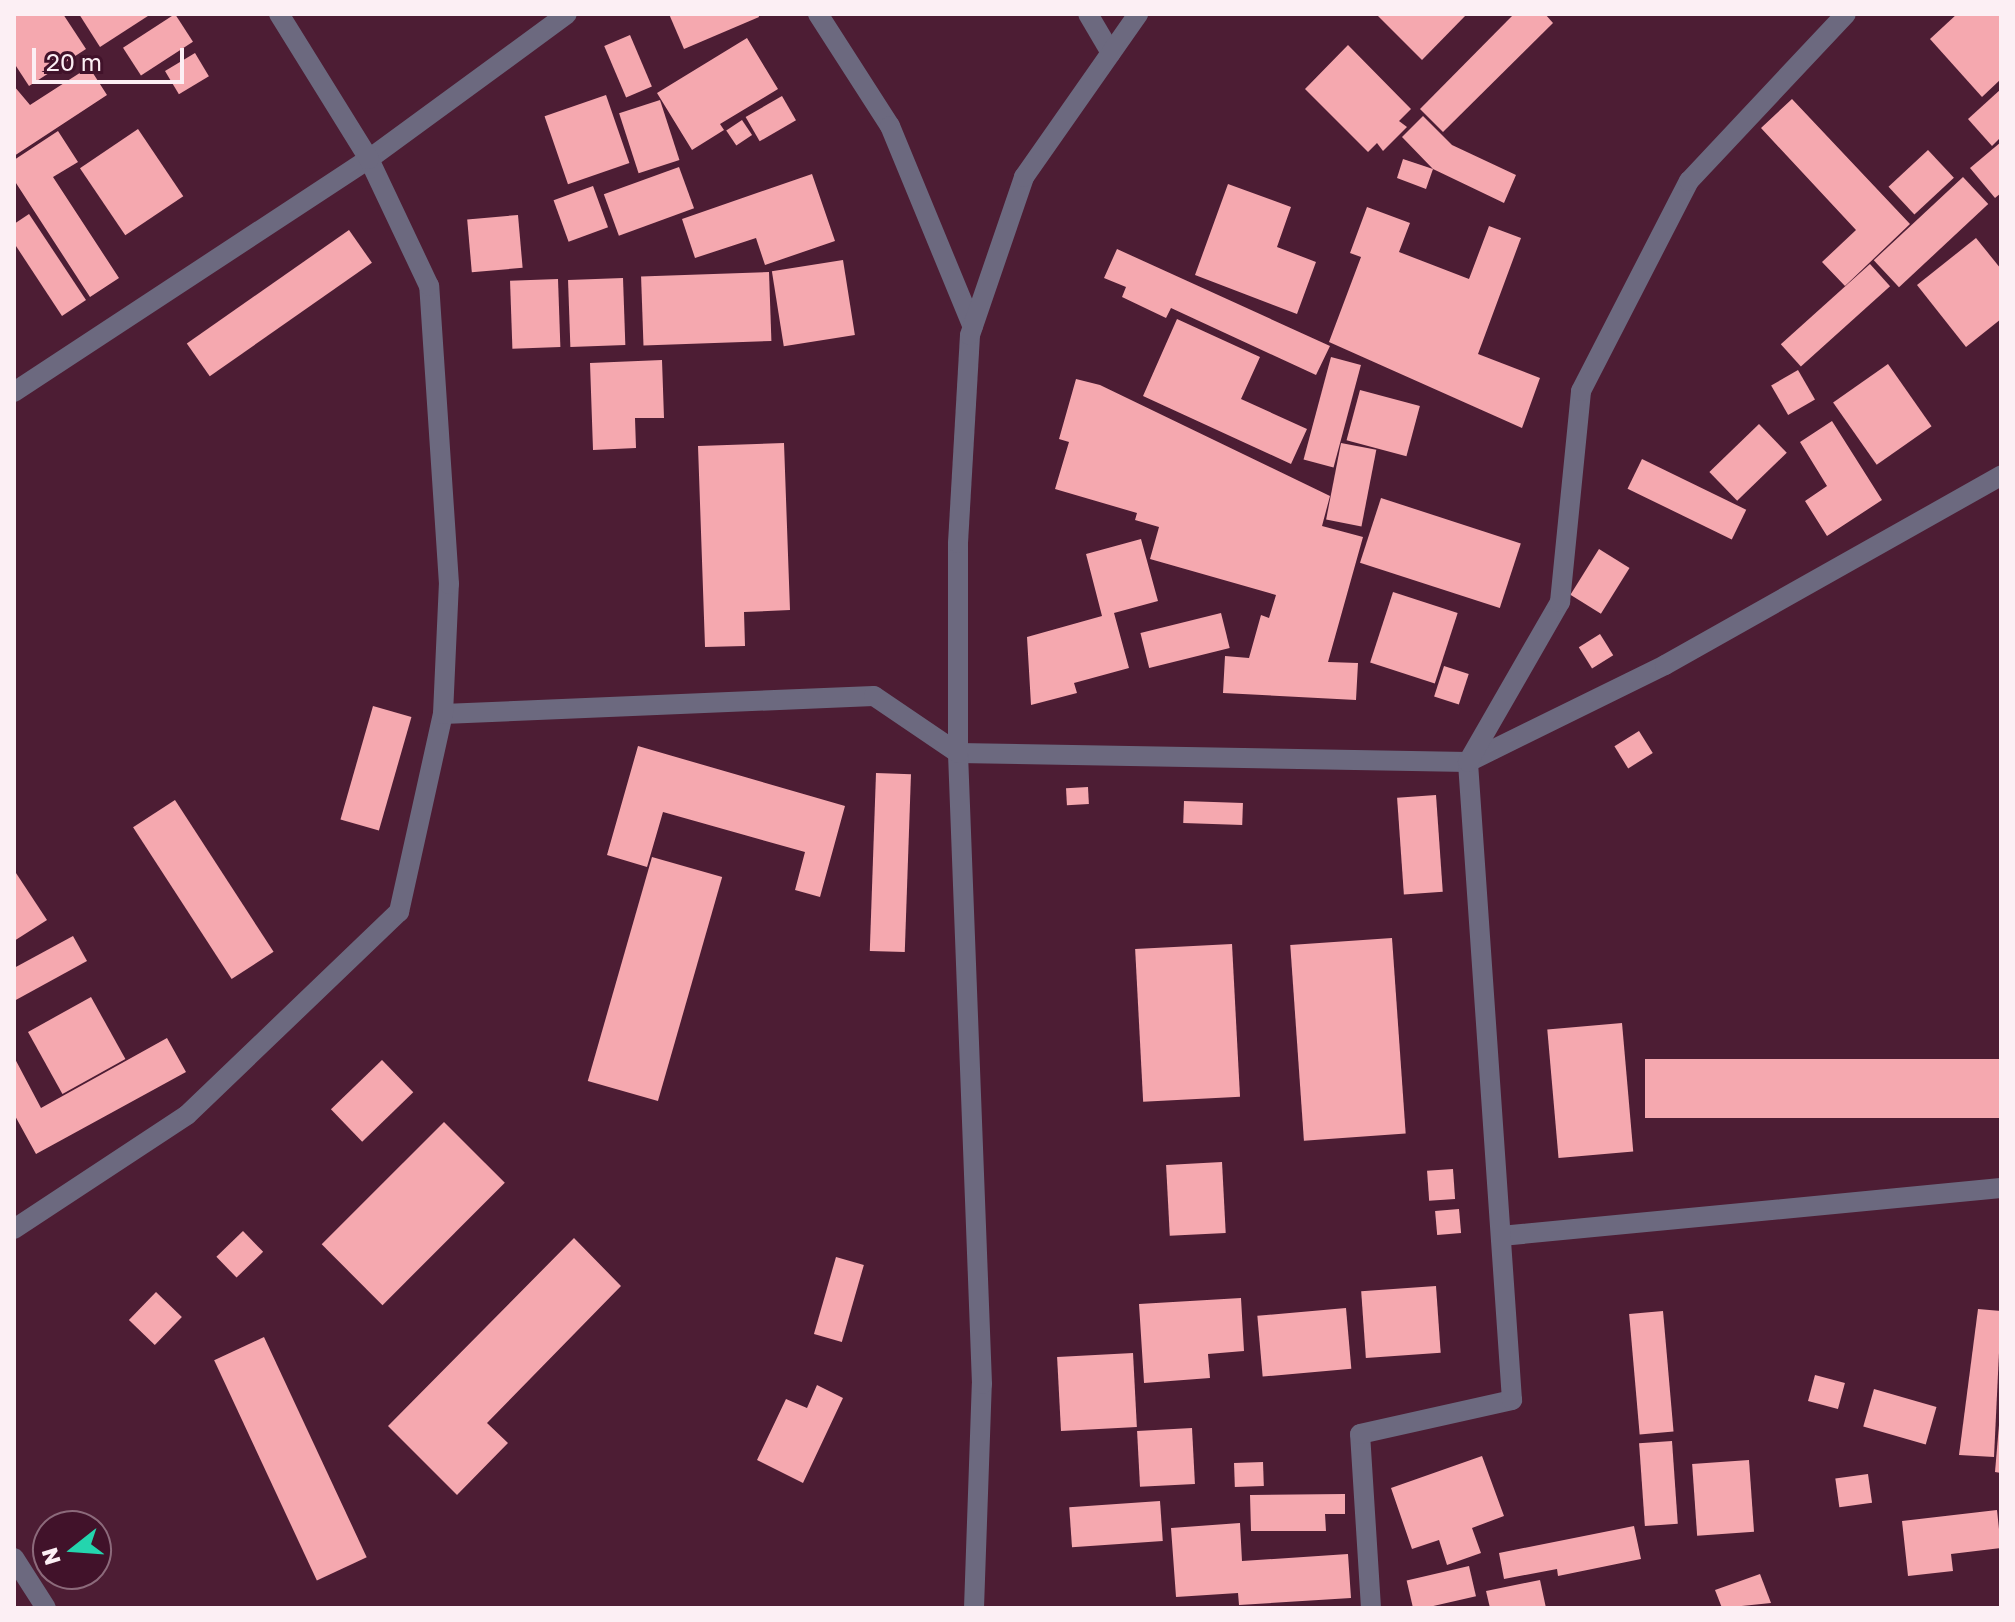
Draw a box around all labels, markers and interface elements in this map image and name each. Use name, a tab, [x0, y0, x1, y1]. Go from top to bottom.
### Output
scale bar	[36, 32, 188, 82]
text: 20 m	[46, 47, 102, 76]
north arrow	[32, 1510, 112, 1590]
text: N	[35, 1545, 66, 1569]

